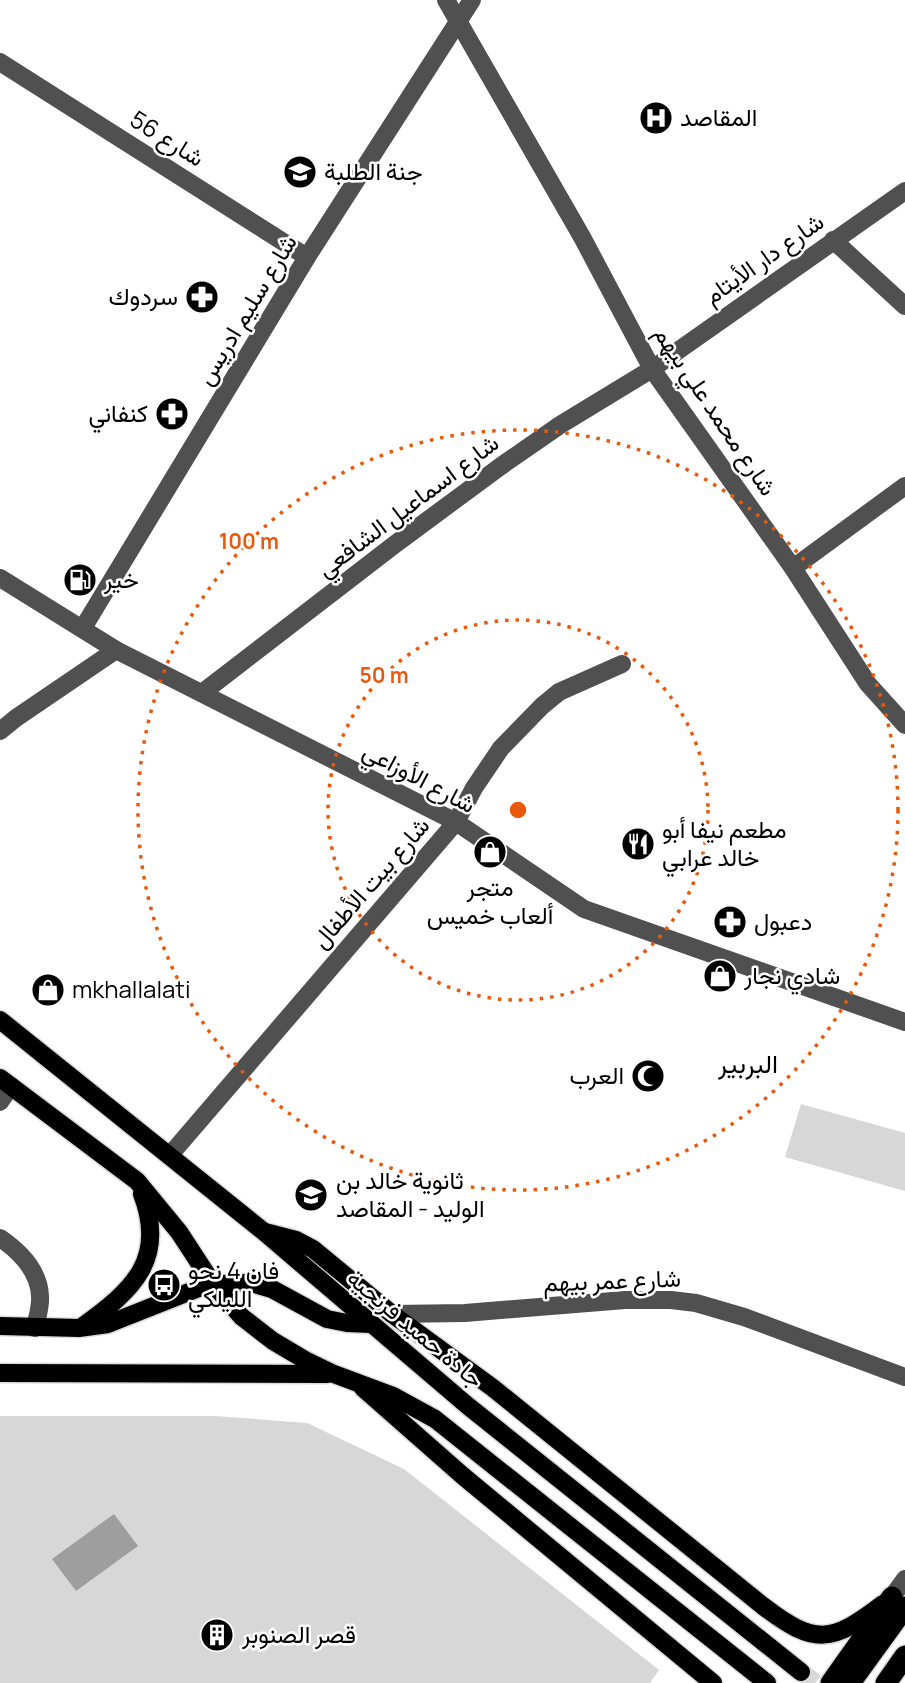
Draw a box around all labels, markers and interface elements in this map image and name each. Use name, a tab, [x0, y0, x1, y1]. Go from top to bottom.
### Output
hospital icon: المقاصد	[637, 99, 675, 137]
place label: المقاصد	[680, 100, 757, 133]
street label: شارع 56	[124, 102, 211, 174]
school or university icon: جنة الطلبة	[281, 153, 319, 191]
place label: جنة الطلبة	[324, 154, 422, 187]
street label: شارع دار الأيتام	[697, 204, 830, 312]
street label: شارع سليم ادريس	[188, 228, 305, 391]
pharmacy icon: سردوك	[183, 278, 221, 316]
place label: سردوك	[108, 279, 178, 312]
street label: شارع محمد علي بيهم	[644, 319, 785, 504]
pharmacy icon: كنفاني	[153, 395, 191, 433]
place label: كنفاني	[89, 396, 148, 433]
street label: شارع اسماعيل الشافعي	[309, 425, 507, 587]
text: 100 m	[219, 527, 279, 555]
fuel station icon: خير	[61, 561, 99, 599]
place label: خير	[103, 562, 139, 595]
text: 50 m	[359, 661, 409, 689]
street label: شارع الأوزاعي	[356, 733, 482, 824]
centre of rings	[506, 798, 530, 822]
street label: شارع بيت الأطفال	[303, 809, 437, 956]
place label: مطعم نيفا أبو خالد عرابي	[662, 812, 787, 877]
restaurant icon: مطعم نيفا أبو خالد عرابي	[619, 825, 657, 863]
shop icon: متجر ألعاب خميس	[471, 833, 509, 871]
place label: متجر ألعاب خميس	[427, 870, 554, 931]
pharmacy icon: دعبول	[711, 903, 749, 941]
place label: دعبول	[754, 904, 812, 937]
shop icon: شادي نجار	[701, 957, 739, 995]
place label: شادي نجار	[743, 958, 840, 995]
shop icon: mkhallalati	[29, 971, 67, 1009]
place label: mkhallalati	[72, 972, 191, 1005]
district label: البربير	[717, 1045, 778, 1081]
mosque icon: العرب	[629, 1057, 667, 1095]
place label: العرب	[569, 1058, 624, 1091]
place label: ثانوية خالد بن الوليد - المقاصد	[336, 1163, 485, 1224]
school or university icon: ثانوية خالد بن الوليد - المقاصد	[292, 1176, 330, 1214]
place label: فان 4 نحو الليلكي	[188, 1253, 279, 1318]
street label: جادة حميد فرنجية	[341, 1261, 491, 1395]
street label: شارع عمر بيهم	[543, 1261, 681, 1299]
bus stop icon: فان 4 نحو الليلكي	[145, 1266, 183, 1304]
building icon: قصر الصنوبر	[198, 1616, 236, 1654]
place label: قصر الصنوبر	[241, 1617, 356, 1650]

